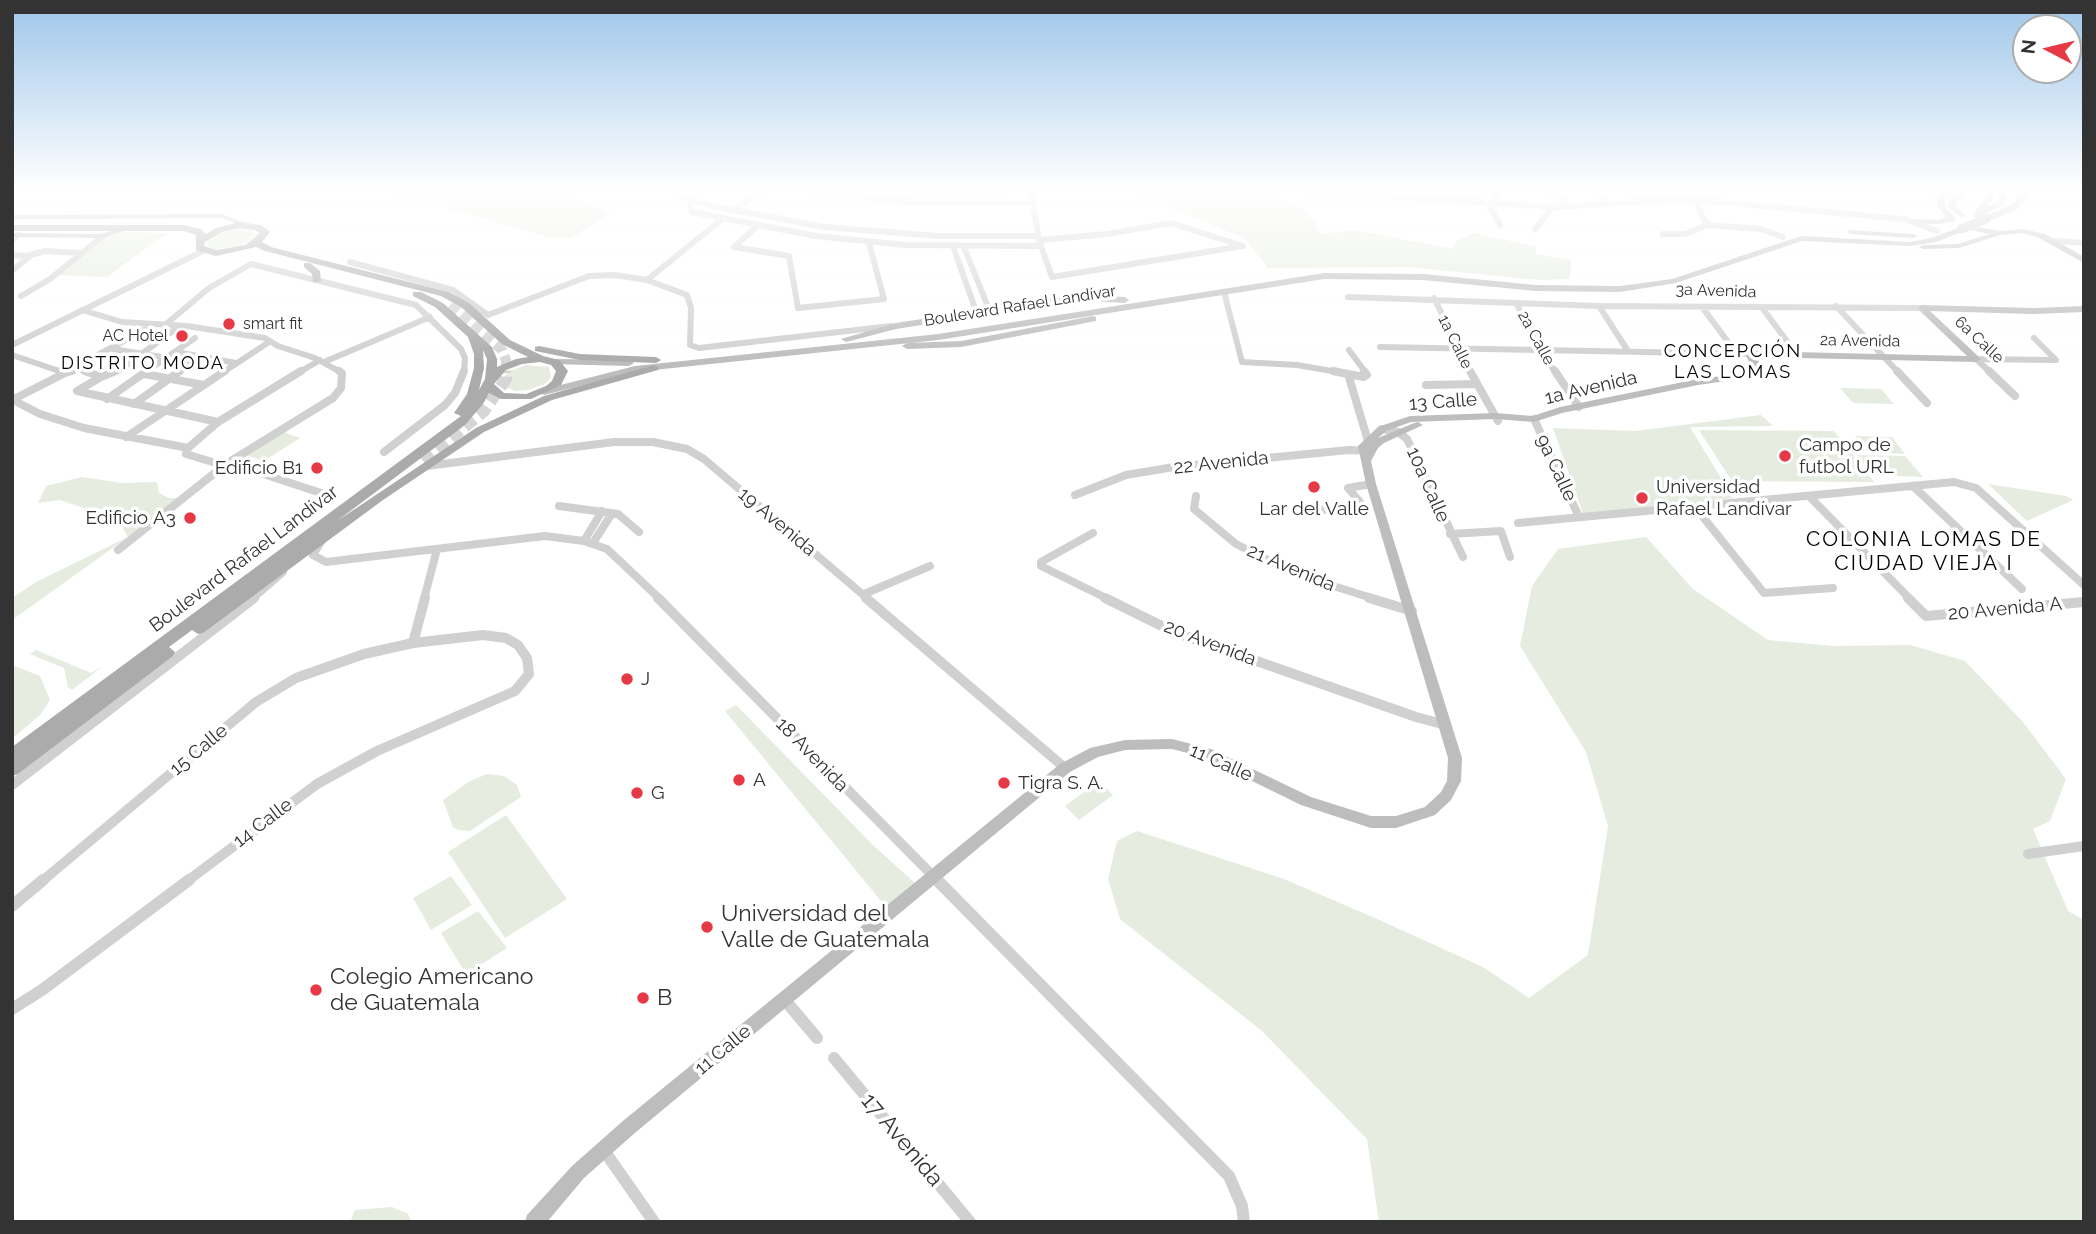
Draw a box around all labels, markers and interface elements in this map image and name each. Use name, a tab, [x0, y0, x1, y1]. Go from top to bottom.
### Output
north arrow	[2012, 14, 2082, 84]
text: N	[2016, 38, 2040, 55]
street label: 3a Avenida	[1675, 280, 1757, 302]
street label: Boulevard Rafael Landívar	[923, 281, 1117, 331]
street label: 2a Calle	[1513, 308, 1559, 368]
street label: 1a Calle	[1434, 312, 1476, 372]
street label: 6a Calle	[1950, 312, 2008, 368]
place label: smart fit	[243, 314, 303, 334]
marker: smart fit	[221, 316, 237, 332]
place label: AC Hotel	[103, 326, 168, 346]
marker: AC Hotel	[174, 328, 190, 344]
street label: 2a Avenida	[1820, 331, 1900, 351]
district label: CONCEPCIÓN LAS LOMAS	[1665, 341, 1801, 384]
district label: DISTRITO MODA	[63, 353, 223, 375]
street label: 1a Avenida	[1543, 366, 1639, 410]
street label: 13 Calle	[1408, 388, 1478, 416]
street label: 9a Calle	[1531, 431, 1581, 505]
place label: Campo de futbol URL	[1799, 434, 1894, 478]
street label: 10a Calle	[1401, 444, 1455, 526]
street label: 22 Avenida	[1172, 447, 1270, 479]
marker: Campo de futbol URL	[1777, 448, 1793, 464]
place label: Edificio B1	[215, 457, 303, 479]
marker: Edificio B1	[309, 460, 325, 476]
place label: Universidad Rafael Landívar	[1656, 476, 1792, 520]
marker: Lar del Valle	[1306, 479, 1322, 495]
street label: Boulevard Rafael Landívar	[145, 481, 343, 637]
street label: 19 Avenida	[733, 483, 821, 561]
marker: Universidad Rafael Landívar	[1634, 490, 1650, 506]
place label: Lar del Valle	[1259, 498, 1369, 520]
place label: Edificio A3	[85, 507, 176, 529]
marker: Edificio A3	[182, 510, 198, 526]
district label: COLONIA LOMAS DE CIUDAD VIEJA I	[1808, 527, 2040, 577]
street label: 21 Avenida	[1244, 539, 1338, 597]
street label: 20 Avenida A	[1947, 593, 2063, 625]
street label: 20 Avenida	[1161, 615, 1259, 671]
place label: J	[641, 668, 650, 690]
marker: J	[619, 671, 635, 687]
street label: 18 Avenida	[771, 713, 853, 797]
street label: 15 Calle	[166, 719, 232, 781]
street label: 11 Calle	[1186, 739, 1256, 787]
place label: A	[753, 769, 766, 791]
marker: A	[731, 772, 747, 788]
place label: Tigra S. A.	[1018, 772, 1104, 794]
marker: Tigra S. A.	[996, 775, 1012, 791]
place label: G	[651, 782, 665, 804]
marker: G	[629, 785, 645, 801]
street label: 14 Calle	[229, 793, 297, 853]
place label: Universidad del Valle de Guatemala	[721, 900, 930, 954]
marker: Universidad del Valle de Guatemala	[699, 919, 715, 935]
place label: Colegio Americano de Guatemala	[330, 963, 534, 1017]
marker: Colegio Americano de Guatemala	[308, 982, 324, 998]
place label: B	[657, 984, 672, 1012]
marker: B	[635, 990, 651, 1006]
street label: 11 Calle	[690, 1020, 756, 1080]
street label: 17 Avenida	[855, 1088, 949, 1192]

